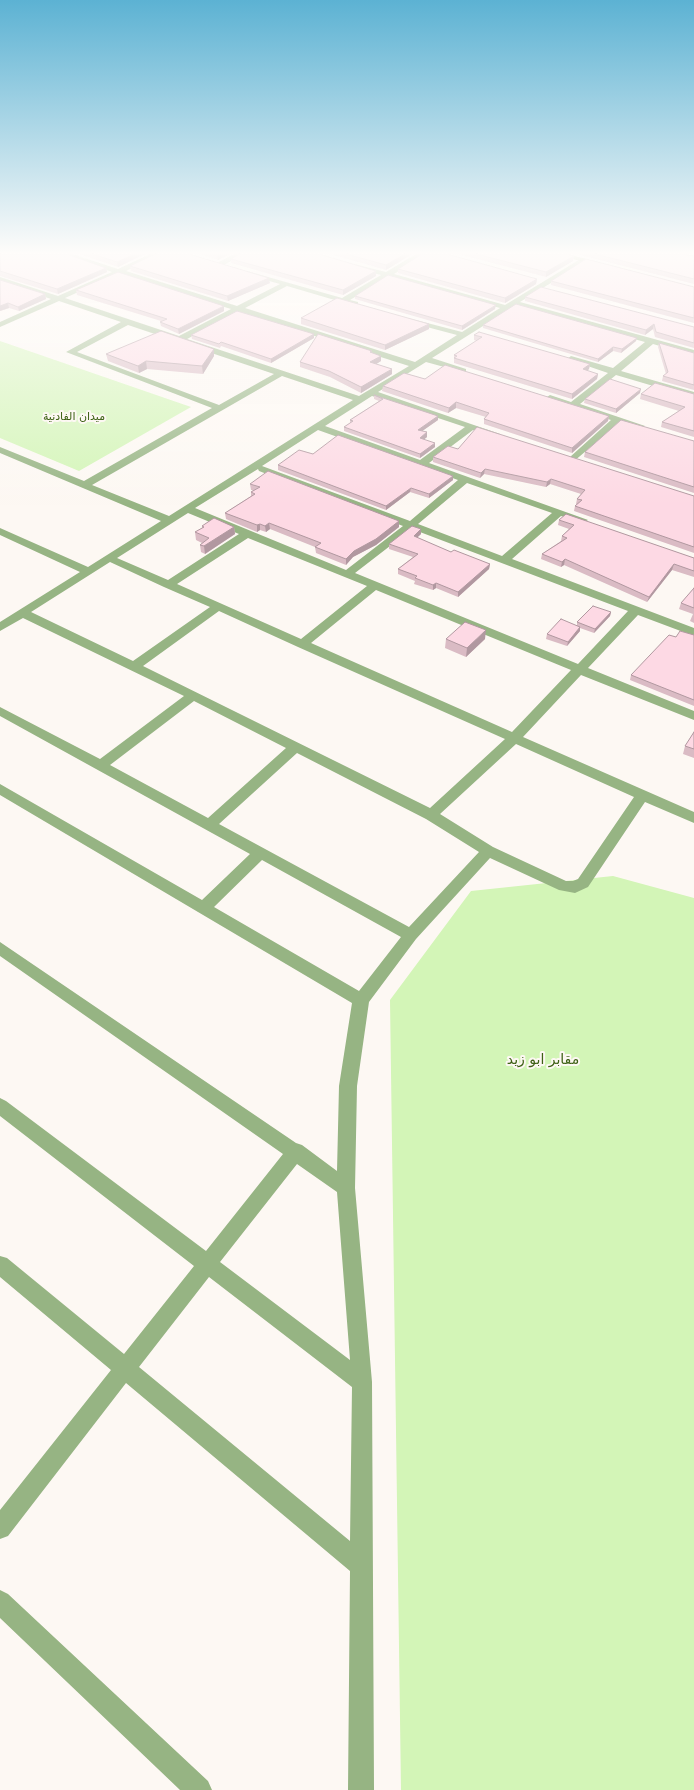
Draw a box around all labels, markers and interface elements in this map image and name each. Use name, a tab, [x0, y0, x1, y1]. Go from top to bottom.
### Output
park label: ميدان الفادنية	[43, 410, 105, 424]
park label: مقابر ابو زيد	[507, 1052, 579, 1068]

